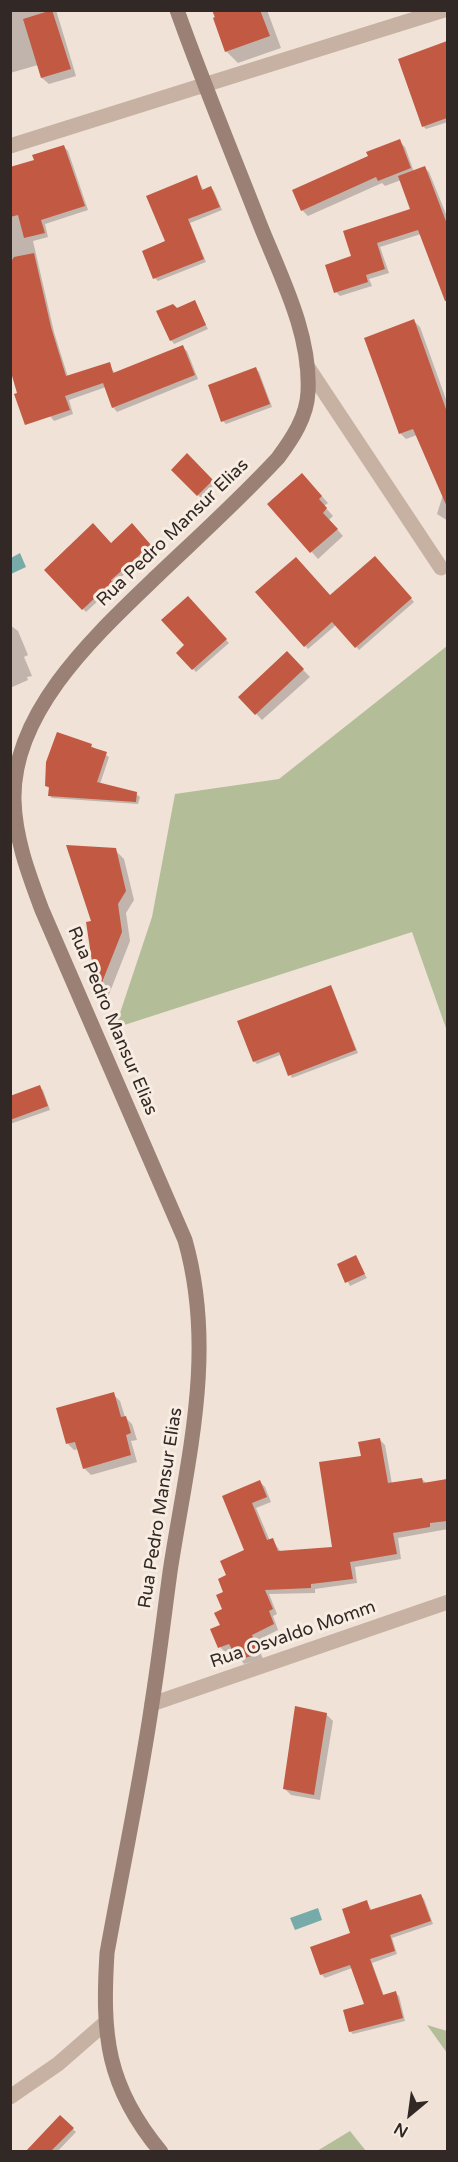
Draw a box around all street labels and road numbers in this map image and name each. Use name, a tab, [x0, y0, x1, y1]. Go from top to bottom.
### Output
street label: Rua Pedro Mansur Elias	[92, 455, 254, 611]
street label: Rua Pedro Mansur Elias	[62, 923, 162, 1119]
street label: Rua Pedro Mansur Elias	[134, 1406, 188, 1610]
street label: Rua Osvaldo Momm	[207, 1596, 379, 1674]

